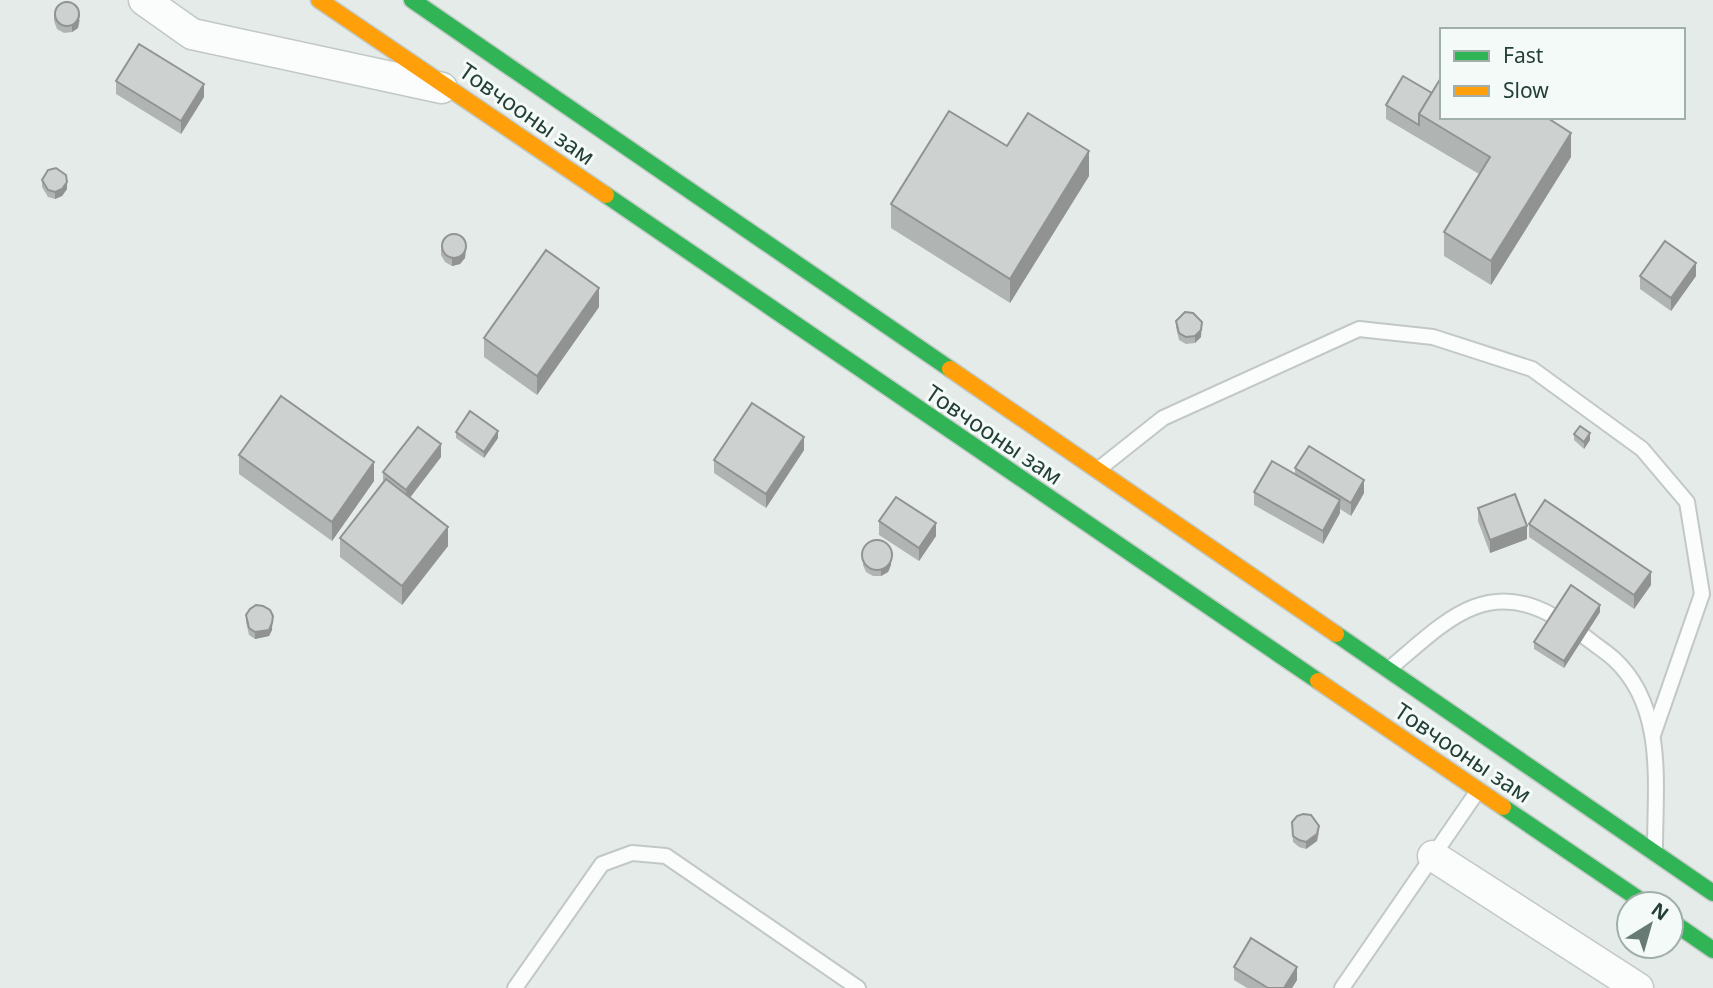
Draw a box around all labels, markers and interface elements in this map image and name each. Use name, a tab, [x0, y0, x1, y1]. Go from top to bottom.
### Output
legend	[1440, 28, 1685, 119]
text: Fast	[1503, 41, 1544, 69]
street label: Товчооны зам	[453, 55, 602, 172]
text: Slow	[1503, 76, 1549, 104]
street label: Товчооны зам	[920, 377, 1069, 492]
street label: Товчооны зам	[1389, 695, 1538, 810]
north arrow	[1615, 890, 1685, 960]
text: N	[1646, 896, 1674, 926]

